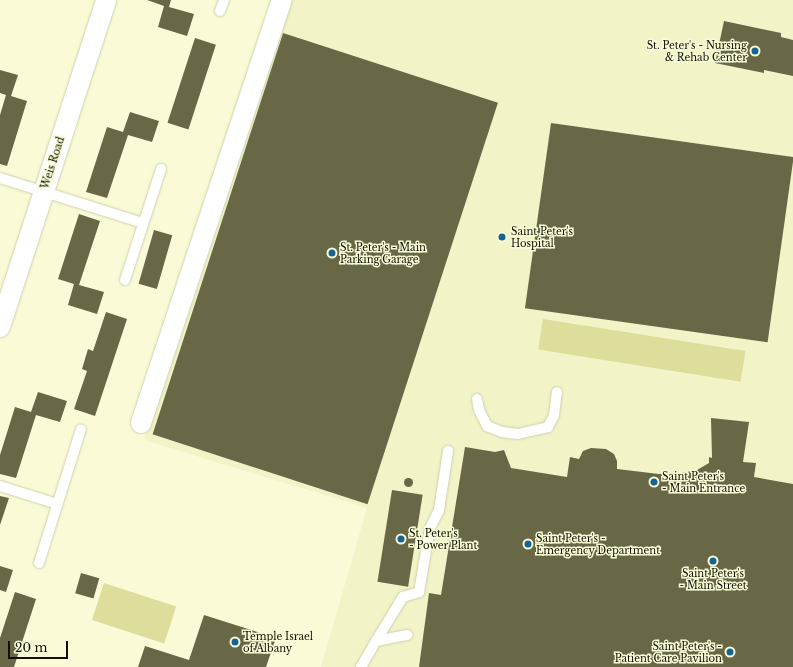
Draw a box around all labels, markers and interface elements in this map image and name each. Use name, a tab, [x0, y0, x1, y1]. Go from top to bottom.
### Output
place label: St. Peter's - Nursing & Rehab Center	[647, 39, 747, 62]
marker: St. Peter's - Nursing & Rehab Center	[750, 46, 760, 56]
street label: Weis Road	[39, 135, 67, 191]
place label: Saint Peter's Hospital	[511, 225, 573, 248]
marker: Saint Peter's Hospital	[496, 231, 508, 243]
place label: St. Peter's - Main Parking Garage	[340, 241, 426, 264]
marker: St. Peter's - Main Parking Garage	[327, 248, 337, 258]
place label: Saint Peter's - Main Entrance	[662, 470, 745, 494]
marker: Saint Peter's - Main Entrance	[649, 477, 659, 487]
place label: St. Peter's - Power Plant	[409, 527, 477, 550]
place label: Saint Peter's - Emergency Department	[536, 532, 660, 556]
marker: St. Peter's - Power Plant	[396, 534, 406, 544]
marker: Saint Peter's - Emergency Department	[523, 539, 533, 549]
marker: Saint Peter's - Main Street	[708, 556, 718, 566]
place label: Saint Peter's - Main Street	[679, 567, 747, 590]
place label: Temple Israel of Albany	[243, 630, 313, 654]
scale bar	[10, 633, 70, 659]
marker: Temple Israel of Albany	[230, 637, 240, 647]
text: 20 m	[15, 640, 47, 655]
place label: Saint Peter's - Patient Care Pavilion	[615, 640, 722, 664]
marker: Saint Peter's - Patient Care Pavilion	[725, 647, 735, 657]

